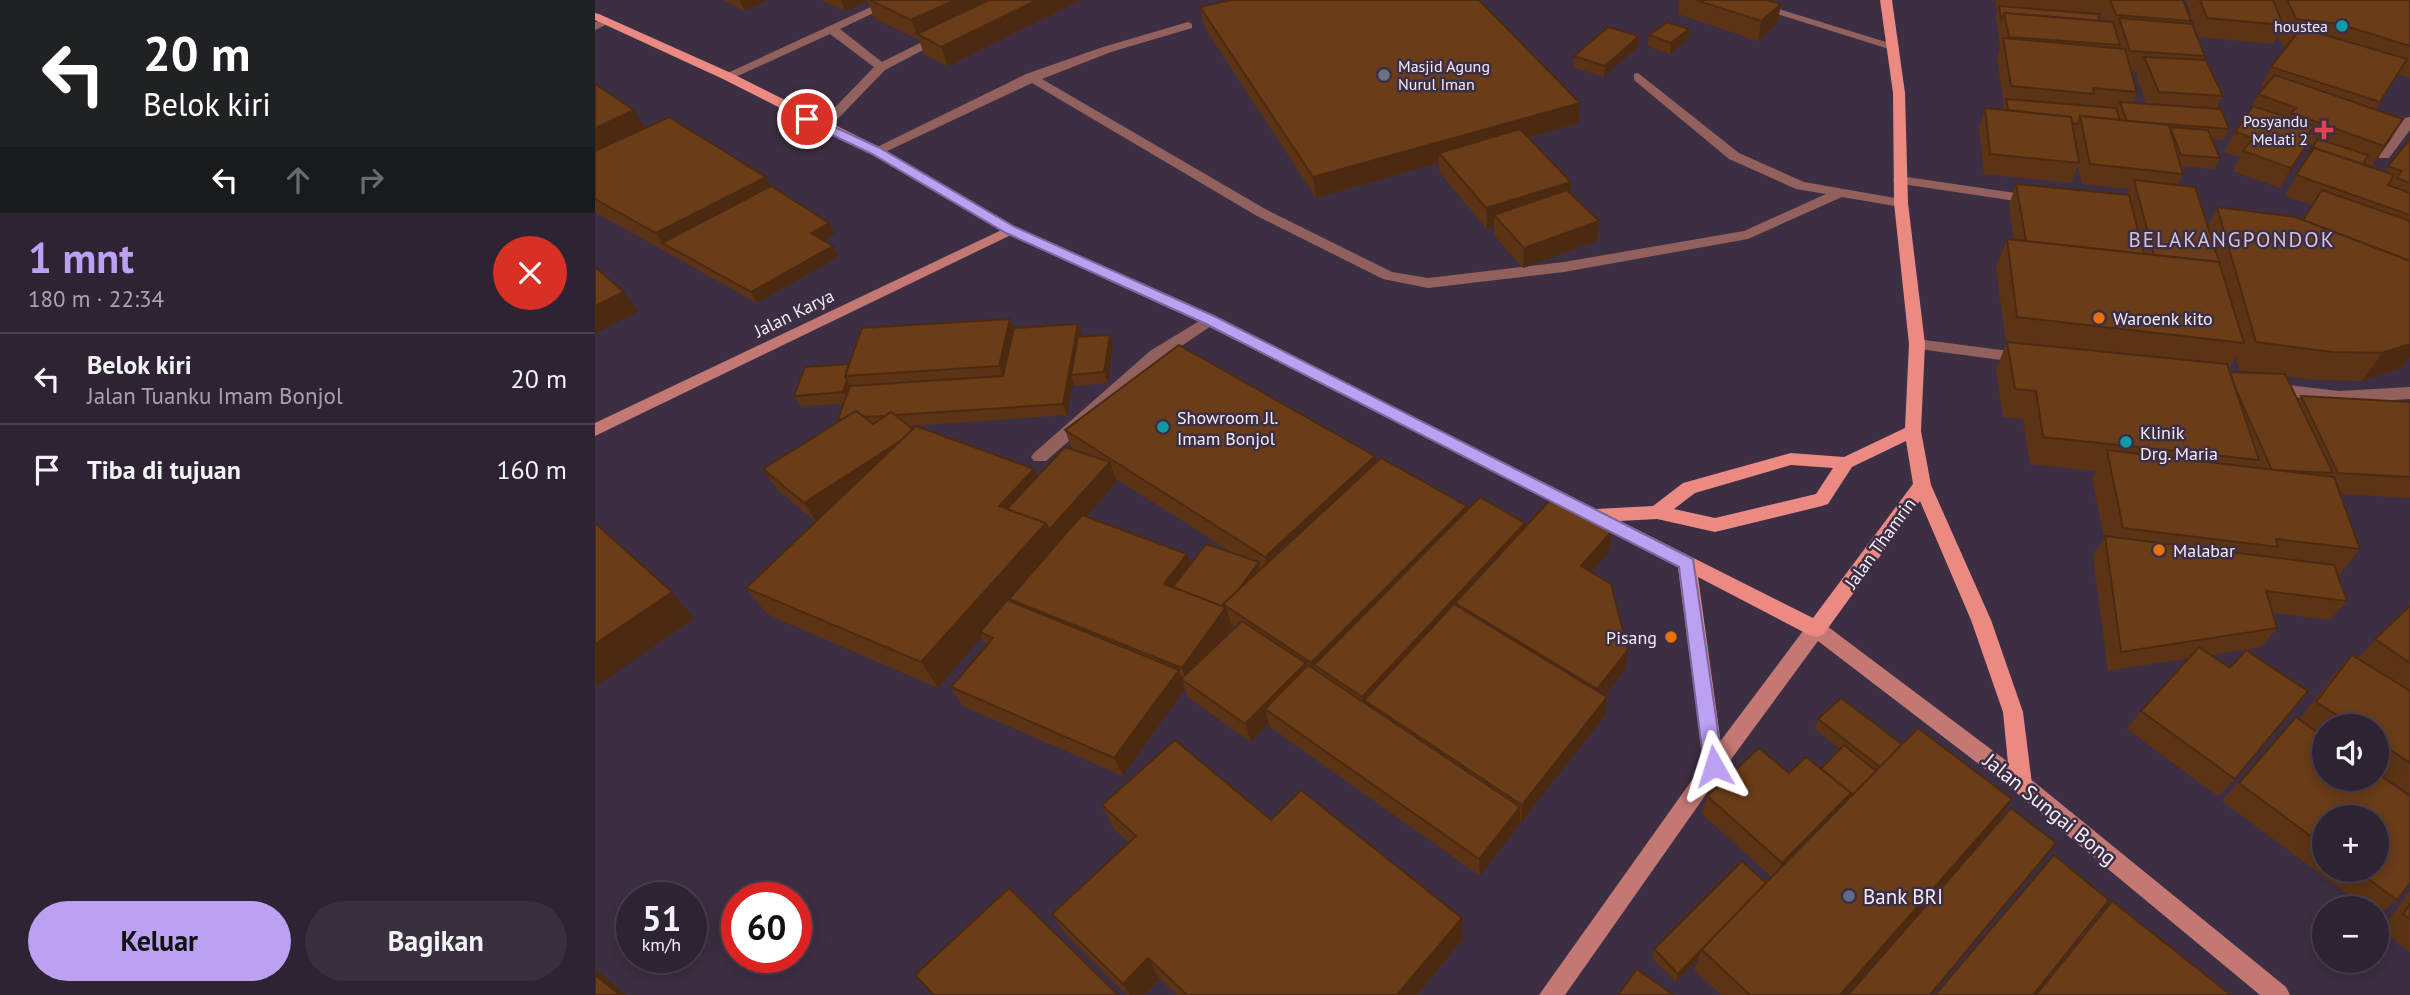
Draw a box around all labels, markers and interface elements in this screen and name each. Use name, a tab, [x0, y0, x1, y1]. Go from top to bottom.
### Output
place label: houstea	[2274, 16, 2328, 36]
marker: houstea	[2334, 18, 2350, 34]
text: 20 m	[143, 21, 250, 85]
icon: left	[28, 28, 119, 119]
place label: Masjid Agung Nurul Iman	[1398, 56, 1490, 94]
marker: Masjid Agung Nurul Iman	[1376, 67, 1392, 83]
text: Belok kiri	[143, 83, 271, 125]
pin	[777, 89, 837, 149]
icon: arrive	[788, 100, 826, 138]
place label: Posyandu Melati 2	[2243, 111, 2308, 149]
marker: Posyandu Melati 2	[2314, 120, 2334, 140]
icon: left	[206, 161, 244, 199]
icon: ahead	[279, 161, 317, 199]
icon: right	[352, 161, 390, 199]
district label: BELAKANGPONDOK	[2128, 226, 2336, 253]
text: 1 mnt	[28, 230, 134, 285]
button: close	[493, 236, 567, 310]
text: 180 m · 22:34	[28, 284, 164, 313]
street label: Jalan Karya	[749, 284, 838, 343]
place label: Waroenk kito	[2113, 307, 2213, 330]
marker: Waroenk kito	[2091, 310, 2107, 326]
text: Belok kiri	[87, 348, 192, 381]
icon: left	[28, 360, 66, 398]
text: 20 m	[511, 362, 567, 395]
text: Jalan Tuanku Imam Bonjol	[87, 381, 343, 410]
place label: Showroom Jl. Imam Bonjol	[1177, 406, 1278, 450]
marker: Showroom Jl. Imam Bonjol	[1155, 419, 1171, 435]
place label: Klinik Drg. Maria	[2140, 421, 2218, 465]
marker: Klinik Drg. Maria	[2118, 434, 2134, 450]
icon: arrive	[28, 451, 66, 489]
text: Tiba di tujuan	[87, 453, 241, 486]
text: 160 m	[496, 453, 567, 486]
street label: Jalan Thamrin	[1839, 493, 1921, 594]
place label: Malabar	[2173, 539, 2235, 562]
marker: Malabar	[2151, 542, 2167, 558]
place label: Pisang	[1606, 626, 1657, 649]
marker: Pisang	[1663, 629, 1679, 645]
map controls	[2312, 714, 2389, 973]
button: sound	[2312, 714, 2389, 791]
position arrow	[1677, 729, 1751, 803]
street label: Jalan Sungai Bong	[1977, 746, 2122, 871]
button: +	[2312, 805, 2389, 882]
speed limit sign: 60	[721, 882, 812, 973]
place label: Bank BRI	[1863, 883, 1943, 910]
marker: Bank BRI	[1841, 888, 1857, 904]
text: 51	[642, 895, 681, 941]
button: −	[2312, 896, 2389, 973]
button: Keluar	[28, 901, 291, 981]
button: Bagikan	[305, 901, 567, 981]
text: km/h	[642, 933, 681, 956]

